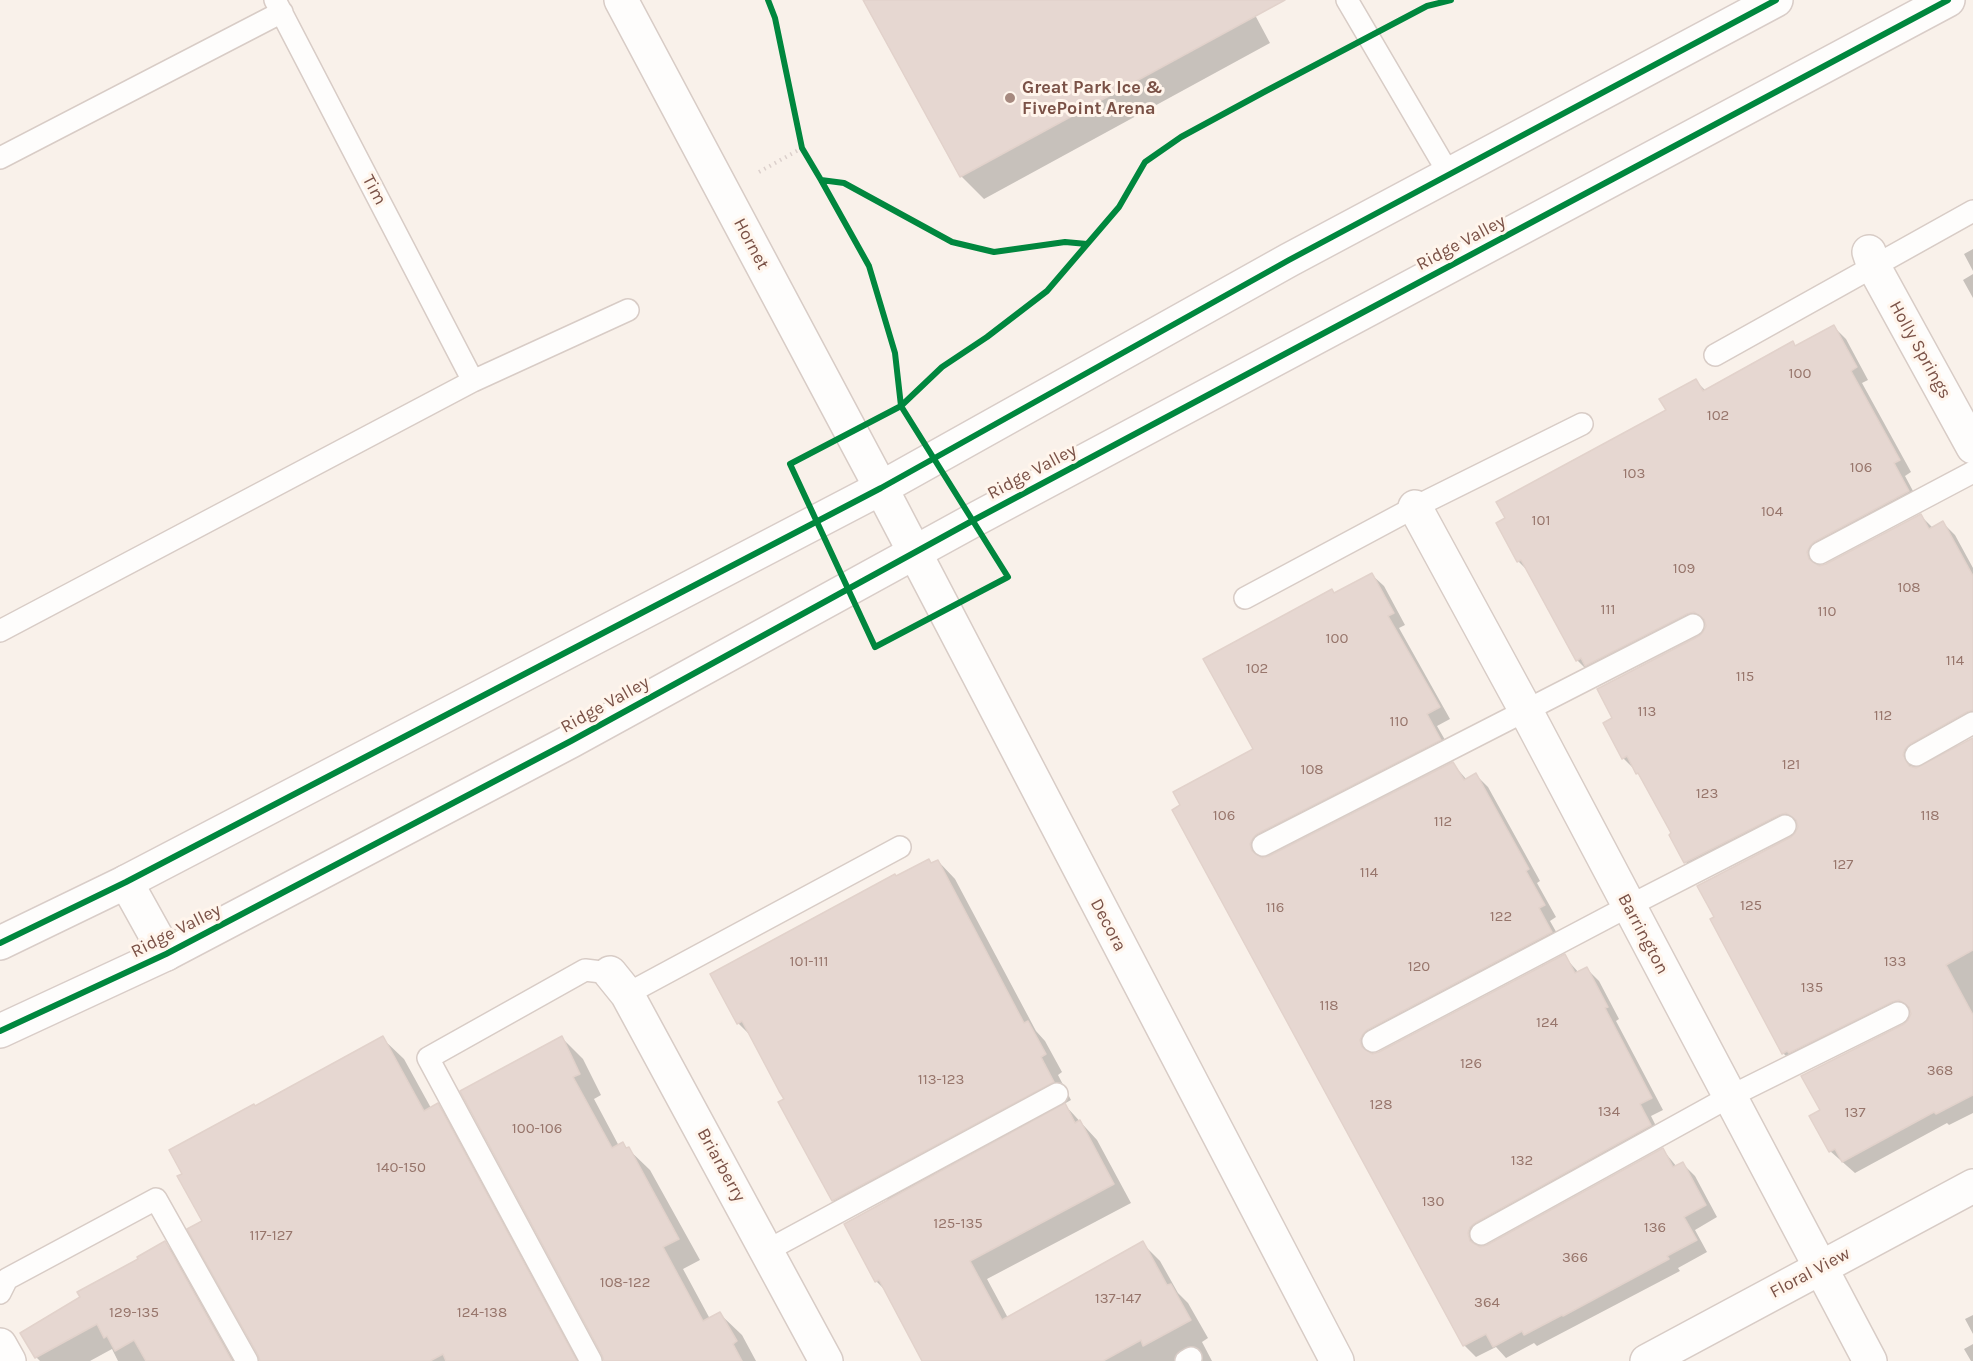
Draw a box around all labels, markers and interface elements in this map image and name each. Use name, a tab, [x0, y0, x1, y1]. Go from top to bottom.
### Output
place label: Great Park Ice & FivePoint Arena	[1022, 77, 1163, 119]
marker: Great Park Ice & FivePoint Arena	[1003, 91, 1017, 105]
street label: Tim	[357, 171, 391, 209]
street label: Ridge Valley	[1413, 210, 1509, 276]
street label: Hornet	[728, 215, 774, 273]
street label: Holly Springs	[1884, 297, 1956, 403]
house number: 100	[1789, 365, 1811, 383]
house number: 102	[1707, 407, 1729, 425]
street label: Ridge Valley	[984, 439, 1080, 505]
house number: 106	[1850, 459, 1872, 477]
house number: 103	[1623, 465, 1645, 483]
house number: 104	[1761, 503, 1783, 521]
house number: 101	[1532, 512, 1550, 530]
house number: 109	[1673, 560, 1695, 578]
house number: 108	[1897, 579, 1921, 597]
house number: 111	[1601, 601, 1615, 619]
house number: 110	[1818, 603, 1836, 621]
house number: 100	[1326, 630, 1348, 648]
house number: 114	[1946, 652, 1964, 670]
house number: 102	[1246, 660, 1268, 678]
house number: 115	[1736, 668, 1754, 686]
street label: Ridge Valley	[557, 672, 653, 738]
house number: 113	[1638, 703, 1656, 721]
house number: 112	[1874, 707, 1892, 725]
house number: 110	[1390, 713, 1408, 731]
house number: 121	[1782, 756, 1800, 774]
house number: 108	[1300, 761, 1324, 779]
house number: 123	[1696, 785, 1718, 803]
house number: 106	[1213, 807, 1235, 825]
house number: 118	[1920, 807, 1940, 825]
house number: 112	[1434, 813, 1452, 831]
house number: 127	[1833, 856, 1853, 874]
house number: 114	[1360, 864, 1378, 882]
street label: Barrington	[1613, 890, 1673, 978]
street label: Decora	[1085, 895, 1131, 955]
house number: 125	[1740, 897, 1762, 915]
street label: Ridge Valley	[127, 899, 225, 963]
house number: 116	[1266, 899, 1284, 917]
house number: 122	[1490, 908, 1512, 926]
house number: 101-111	[790, 953, 828, 971]
house number: 133	[1884, 953, 1906, 971]
house number: 120	[1408, 958, 1430, 976]
house number: 135	[1801, 979, 1823, 997]
house number: 118	[1319, 997, 1339, 1015]
house number: 124	[1536, 1014, 1558, 1032]
house number: 126	[1460, 1055, 1482, 1073]
house number: 368	[1927, 1062, 1953, 1080]
house number: 113-123	[918, 1071, 964, 1089]
house number: 128	[1370, 1096, 1392, 1114]
house number: 134	[1598, 1103, 1620, 1121]
house number: 137	[1845, 1104, 1865, 1122]
house number: 100-106	[512, 1120, 562, 1138]
street label: Briarberry	[692, 1124, 750, 1206]
house number: 132	[1511, 1152, 1533, 1170]
house number: 140-150	[376, 1159, 426, 1177]
house number: 130	[1422, 1193, 1444, 1211]
house number: 125-135	[933, 1215, 983, 1233]
house number: 136	[1644, 1219, 1666, 1237]
house number: 117-127	[250, 1227, 292, 1245]
street label: Floral View	[1766, 1243, 1854, 1303]
house number: 366	[1562, 1249, 1588, 1267]
house number: 108-122	[600, 1274, 650, 1292]
house number: 137-147	[1095, 1290, 1141, 1308]
house number: 364	[1474, 1294, 1500, 1312]
house number: 129-135	[109, 1304, 159, 1322]
house number: 124-138	[457, 1304, 507, 1322]

